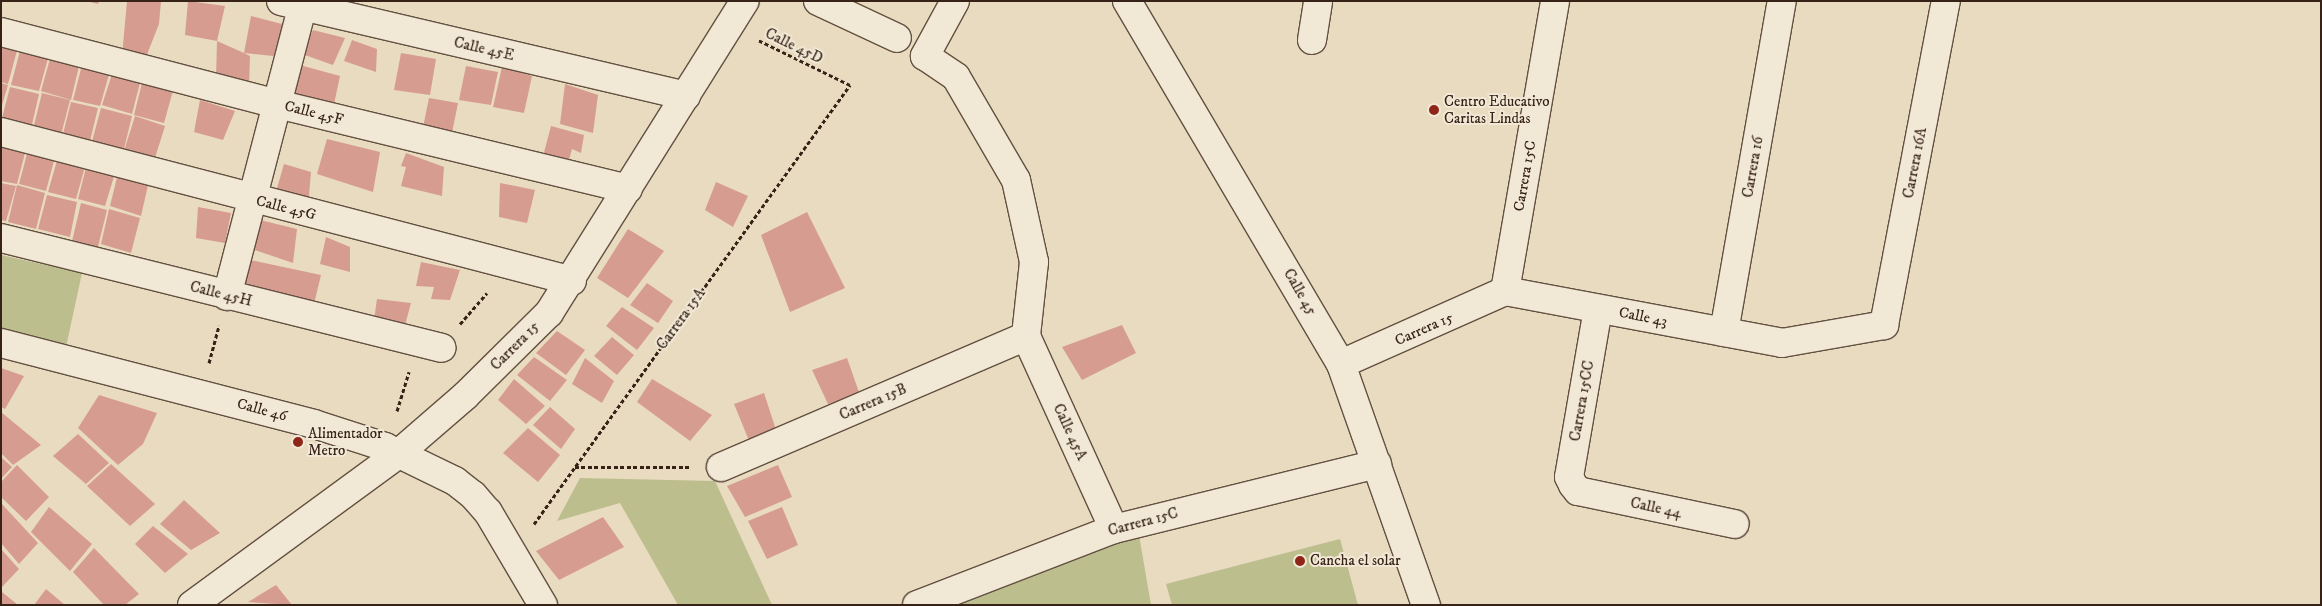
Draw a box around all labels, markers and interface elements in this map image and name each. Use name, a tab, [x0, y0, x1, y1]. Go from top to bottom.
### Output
street label: Calle 45D	[762, 24, 826, 68]
street label: Calle 45E	[452, 33, 516, 65]
place label: Centro Educativo Caritas Lindas	[1444, 92, 1550, 127]
street label: Calle 45F	[283, 97, 345, 129]
marker: Centro Educativo Caritas Lindas	[1428, 104, 1440, 116]
street label: Carrera 16A	[1899, 126, 1931, 200]
street label: Carrera 16	[1739, 135, 1767, 199]
street label: Carrera 15C	[1510, 139, 1540, 213]
street label: Calle 45G	[254, 192, 318, 224]
street label: Calle 45	[1280, 266, 1320, 318]
street label: Calle 45H	[188, 278, 254, 310]
street label: Carrera 15A	[653, 285, 709, 353]
street label: Calle 43	[1617, 303, 1669, 331]
street label: Carrera 15	[1392, 308, 1456, 350]
street label: Carrera 15	[487, 318, 543, 374]
street label: Carrera 15CC	[1566, 359, 1598, 443]
street label: Carrera 15B	[837, 380, 909, 424]
street label: Calle 46	[235, 395, 289, 425]
street label: Calle 45A	[1049, 401, 1091, 463]
place label: Alimentador Metro	[308, 424, 383, 459]
marker: Alimentador Metro	[292, 436, 304, 448]
street label: Calle 44	[1629, 494, 1683, 522]
street label: Carrera 15C	[1106, 504, 1180, 540]
place label: Cancha el solar	[1310, 552, 1401, 570]
marker: Cancha el solar	[1294, 555, 1306, 567]

